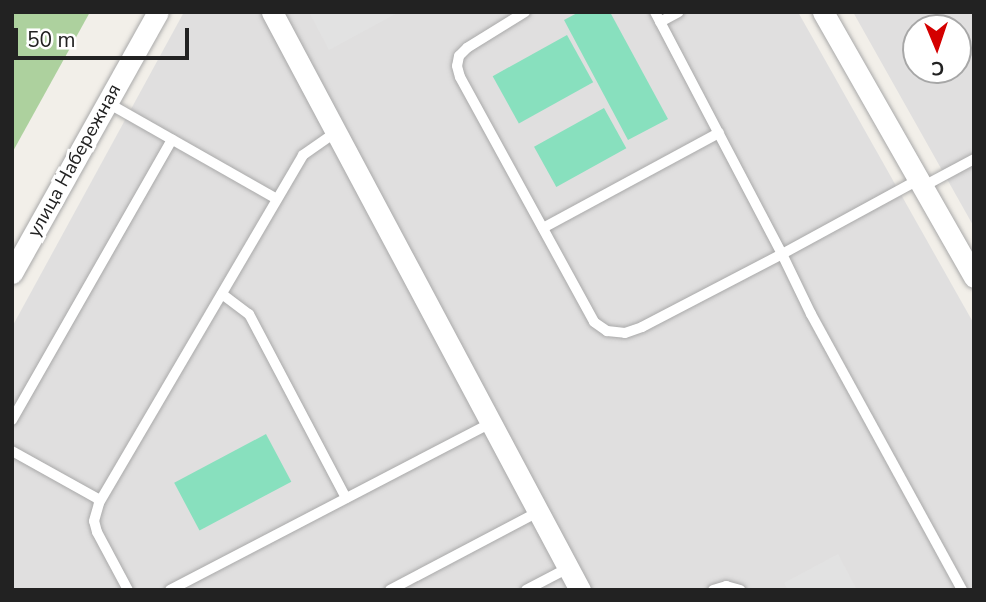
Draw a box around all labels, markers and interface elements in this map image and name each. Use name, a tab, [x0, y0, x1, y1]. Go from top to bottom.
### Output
scale bar	[18, 14, 192, 58]
north arrow	[902, 14, 972, 84]
text: 50 m	[27, 26, 76, 54]
text: С	[931, 55, 945, 81]
street label: улица Набережная	[23, 80, 127, 242]

